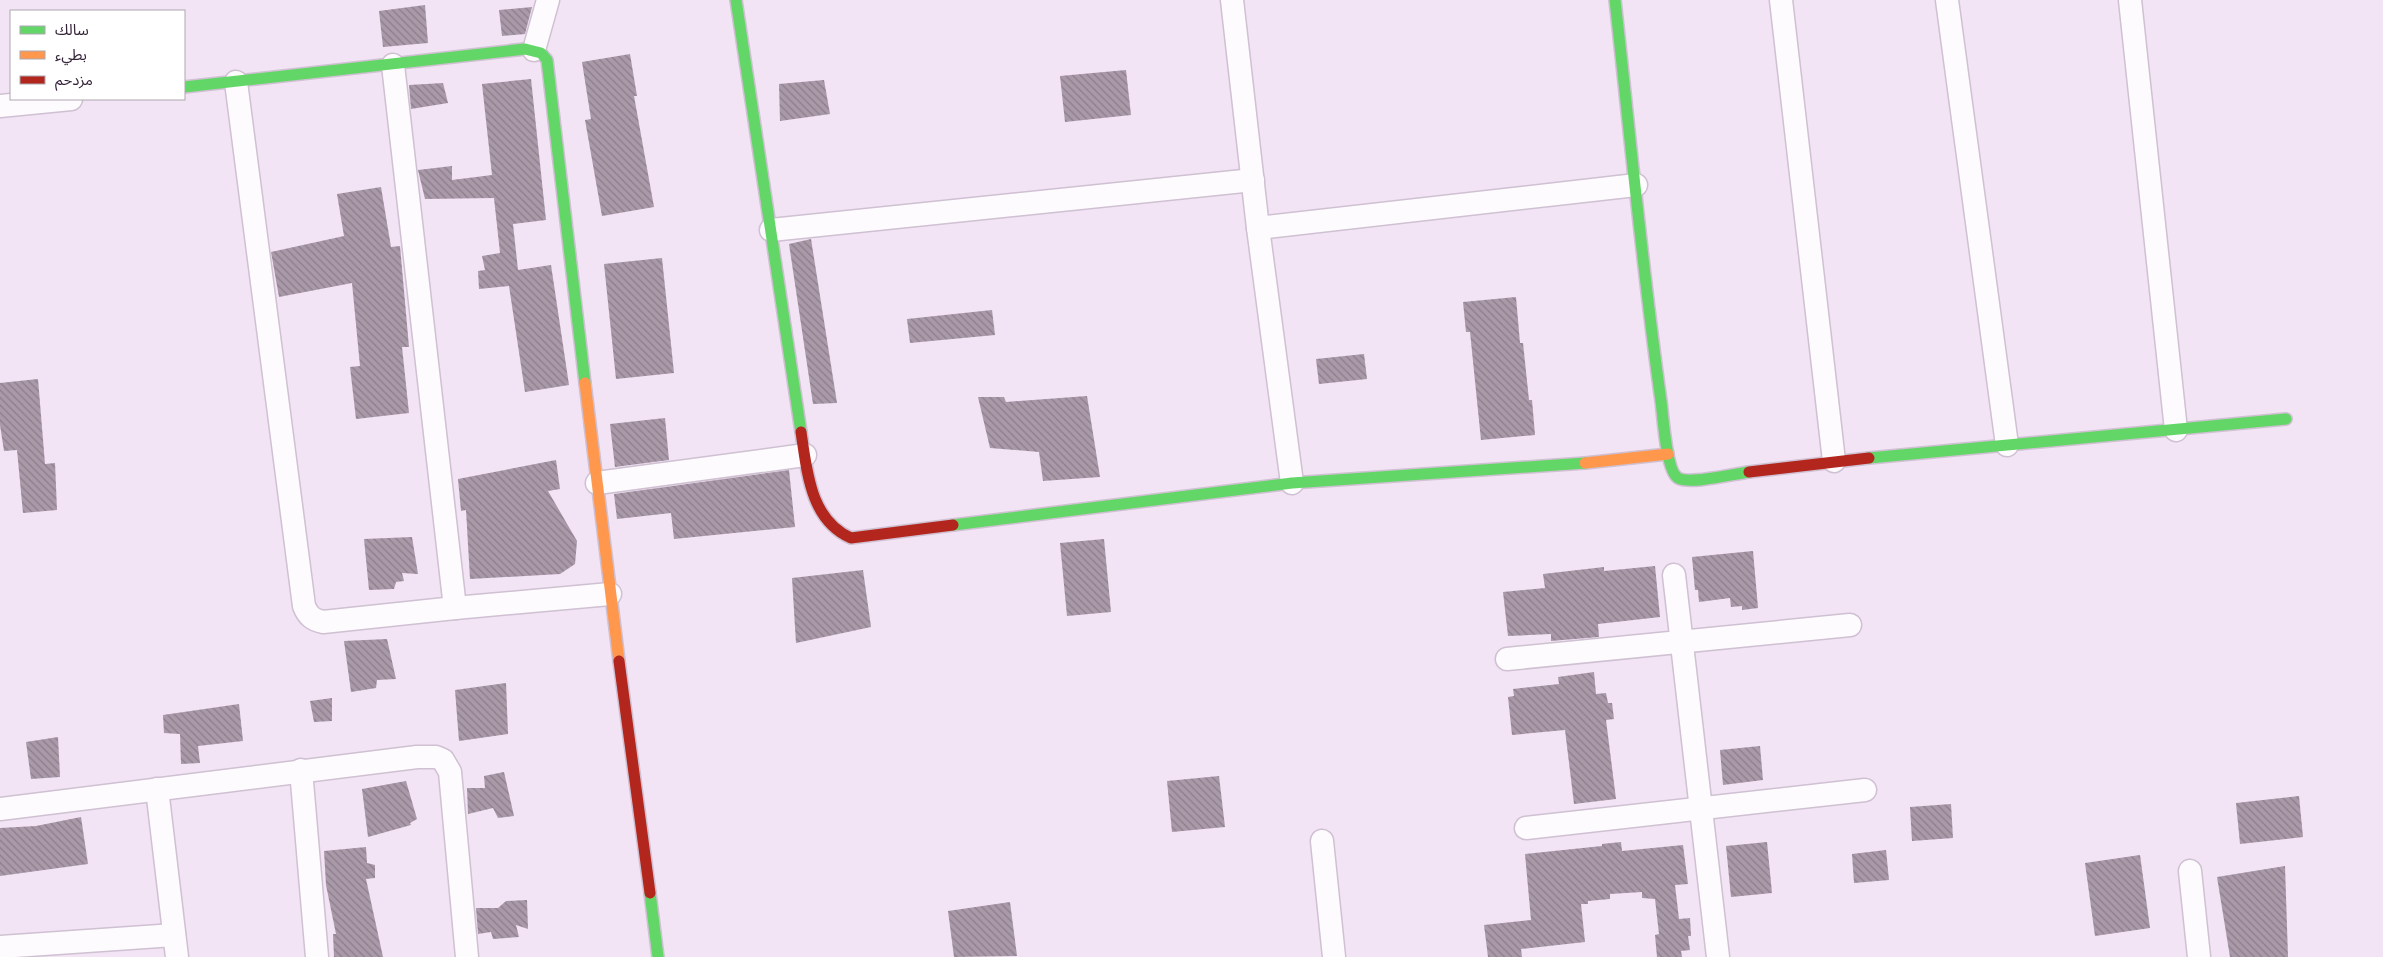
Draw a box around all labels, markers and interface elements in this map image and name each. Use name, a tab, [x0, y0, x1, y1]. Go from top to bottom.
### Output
legend	[10, 10, 185, 100]
text: سالك	[55, 21, 89, 39]
text: بطيء	[55, 46, 87, 66]
text: مزدحم	[55, 71, 93, 91]

